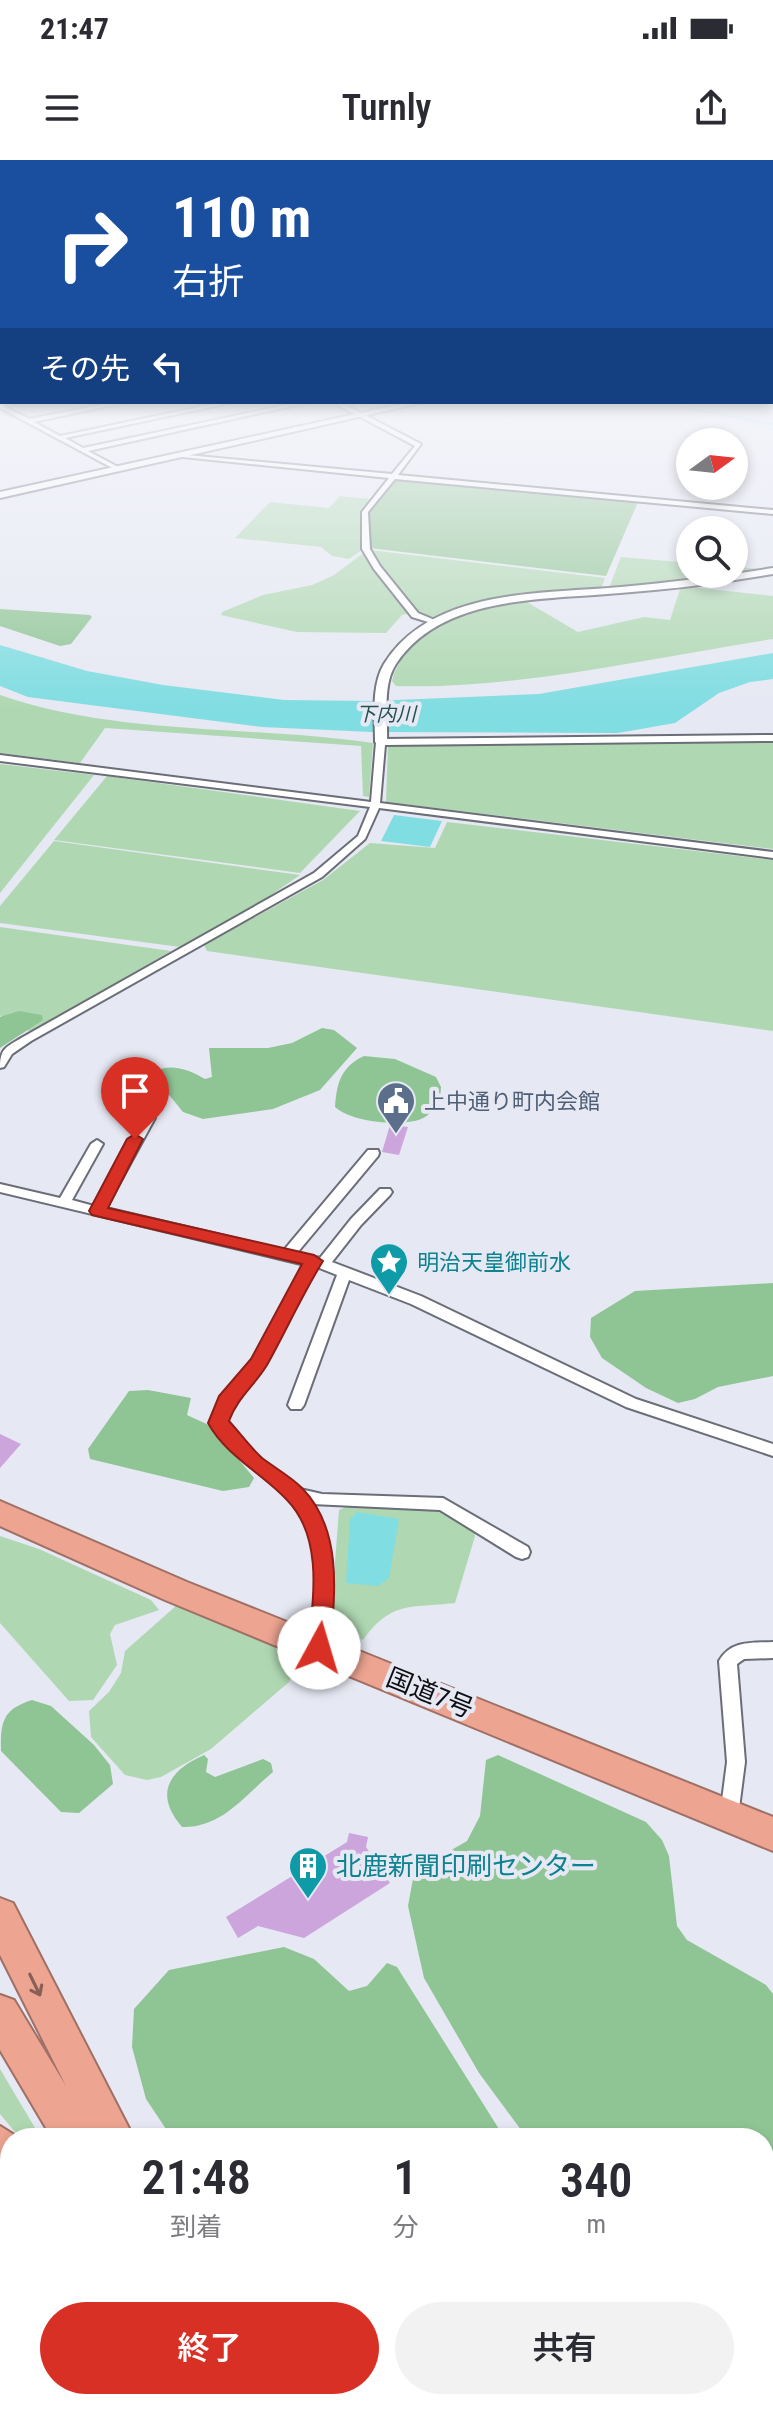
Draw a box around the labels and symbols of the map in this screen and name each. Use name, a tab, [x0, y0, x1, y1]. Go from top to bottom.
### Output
north arrow	[676, 428, 748, 500]
water label: 下内川	[356, 702, 418, 726]
pin	[101, 1057, 169, 1139]
public building icon: 上中通り町内会館	[375, 1080, 417, 1135]
place label: 上中通り町内会館	[424, 1089, 600, 1114]
place icon: 明治天皇御前水	[368, 1241, 410, 1296]
place label: 明治天皇御前水	[417, 1250, 571, 1275]
position arrow	[277, 1606, 361, 1690]
street label: 国道7号	[382, 1662, 478, 1724]
building icon: 北鹿新聞印刷センター	[287, 1845, 329, 1900]
place label: 北鹿新聞印刷センター	[336, 1851, 596, 1881]
one-way arrow	[27, 1973, 43, 1997]

